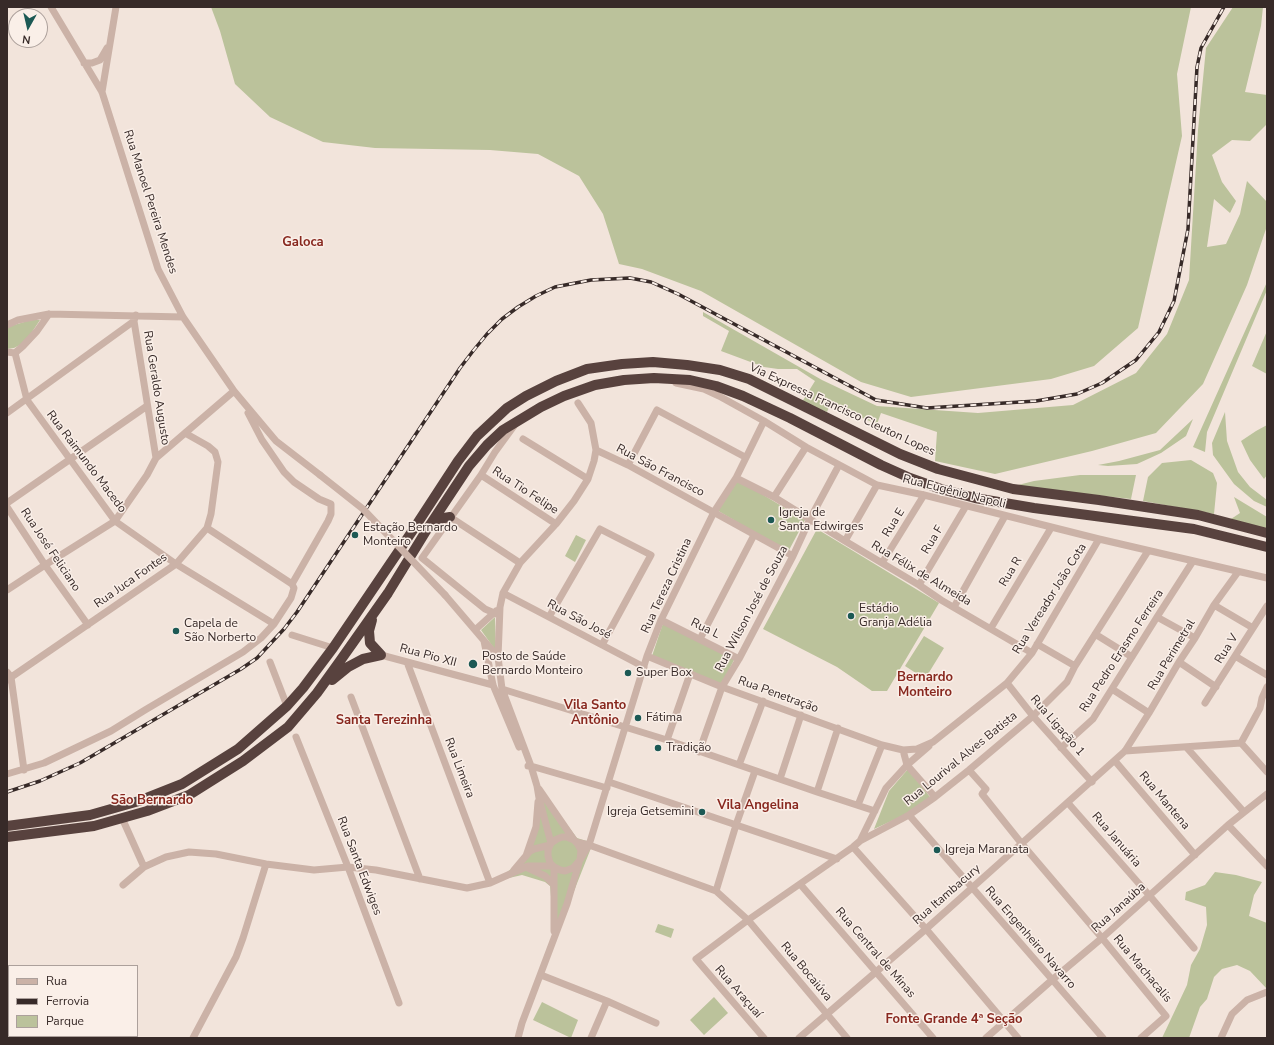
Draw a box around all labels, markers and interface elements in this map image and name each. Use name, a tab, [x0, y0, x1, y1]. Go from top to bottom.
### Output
north arrow	[8, 8, 48, 48]
text: N	[21, 31, 32, 47]
street label: Rua Manoel Pereira Mendes	[120, 128, 180, 276]
district label: Galoca	[282, 235, 324, 251]
street label: Rua Geraldo Augusto	[140, 330, 172, 446]
street label: Via Expressa Francisco Cleuton Lopes	[747, 361, 937, 459]
street label: Rua Raimundo Macedo	[43, 408, 129, 516]
street label: Rua São Francisco	[613, 442, 707, 500]
street label: Rua Tio Felipe	[489, 464, 561, 518]
street label: Rua Eugênio Napoli	[901, 472, 1007, 512]
street label: Rua José Feliciano	[17, 506, 83, 594]
place label: Igreja de Santa Edwirges	[779, 506, 863, 534]
street label: Rua E	[880, 506, 908, 540]
marker: Igreja de Santa Edwirges	[766, 515, 776, 525]
place label: Estação Bernardo Monteiro	[363, 521, 458, 549]
street label: Rua F	[919, 523, 947, 557]
marker: Estação Bernardo Monteiro	[350, 530, 360, 540]
street label: Rua Tereza Cristina	[639, 536, 695, 636]
street label: Rua Félix de Almeida	[868, 538, 974, 610]
street label: Rua Vereador João Cota	[1010, 541, 1090, 657]
street label: Rua Wilson José de Souza	[713, 543, 791, 675]
street label: Rua Juca Fontes	[92, 550, 170, 612]
street label: Rua R	[997, 554, 1025, 590]
street label: Rua Pedro Erasmo Ferreira	[1077, 587, 1167, 715]
street label: Rua São José	[545, 597, 613, 643]
place label: Estádio Granja Adélia	[859, 602, 932, 630]
marker: Estádio Granja Adélia	[846, 611, 856, 621]
street label: Rua L	[688, 616, 722, 642]
place label: Capela de São Norberto	[184, 617, 256, 645]
street label: Rua Perimetral	[1145, 617, 1199, 693]
marker: Capela de São Norberto	[171, 626, 181, 636]
street label: Rua V	[1212, 631, 1242, 667]
street label: Rua Pio XII	[398, 642, 458, 670]
place label: Posto de Saúde Bernardo Monteiro	[482, 650, 583, 678]
marker: Posto de Saúde Bernardo Monteiro	[467, 658, 479, 670]
place label: Super Box	[636, 666, 692, 680]
marker: Super Box	[623, 668, 633, 678]
district label: Bernardo Monteiro	[897, 670, 953, 701]
street label: Rua Penetração	[736, 674, 820, 716]
street label: Rua Ligação 1	[1027, 693, 1087, 759]
district label: Vila Santo Antônio	[564, 698, 626, 729]
street label: Rua Lourival Alves Batista	[902, 709, 1020, 809]
place label: Fátima	[646, 711, 682, 725]
district label: Santa Terezinha	[336, 713, 432, 729]
marker: Fátima	[633, 713, 643, 723]
street label: Rua Limeira	[441, 736, 477, 800]
place label: Tradição	[666, 741, 711, 755]
marker: Tradição	[653, 743, 663, 753]
street label: Rua Mantena	[1136, 769, 1192, 833]
district label: São Bernardo	[111, 793, 193, 809]
district label: Vila Angelina	[717, 798, 799, 814]
place label: Igreja Getsemini	[607, 805, 694, 819]
marker: Igreja Getsemini	[697, 807, 707, 817]
street label: Rua Januária	[1088, 810, 1144, 870]
street label: Rua Santa Edwiges	[334, 815, 384, 917]
place label: Igreja Maranata	[945, 843, 1029, 857]
marker: Igreja Maranata	[932, 845, 942, 855]
street label: Rua Itambacury	[910, 862, 984, 928]
street label: Rua Janaúba	[1089, 880, 1149, 936]
street label: Rua Engenheiro Navarro	[982, 884, 1078, 992]
street label: Rua Central de Minas	[832, 905, 918, 1001]
street label: Rua Machacalis	[1110, 932, 1174, 1006]
street label: Rua Bocaiúva	[777, 939, 835, 1005]
street label: Rua Araçuaí	[711, 963, 765, 1021]
legend	[8, 965, 138, 1037]
text: Rua	[46, 973, 67, 989]
text: Ferrovia	[46, 993, 89, 1009]
district label: Fonte Grande 4ª Seção	[886, 1012, 1022, 1028]
text: Parque	[46, 1013, 84, 1029]

